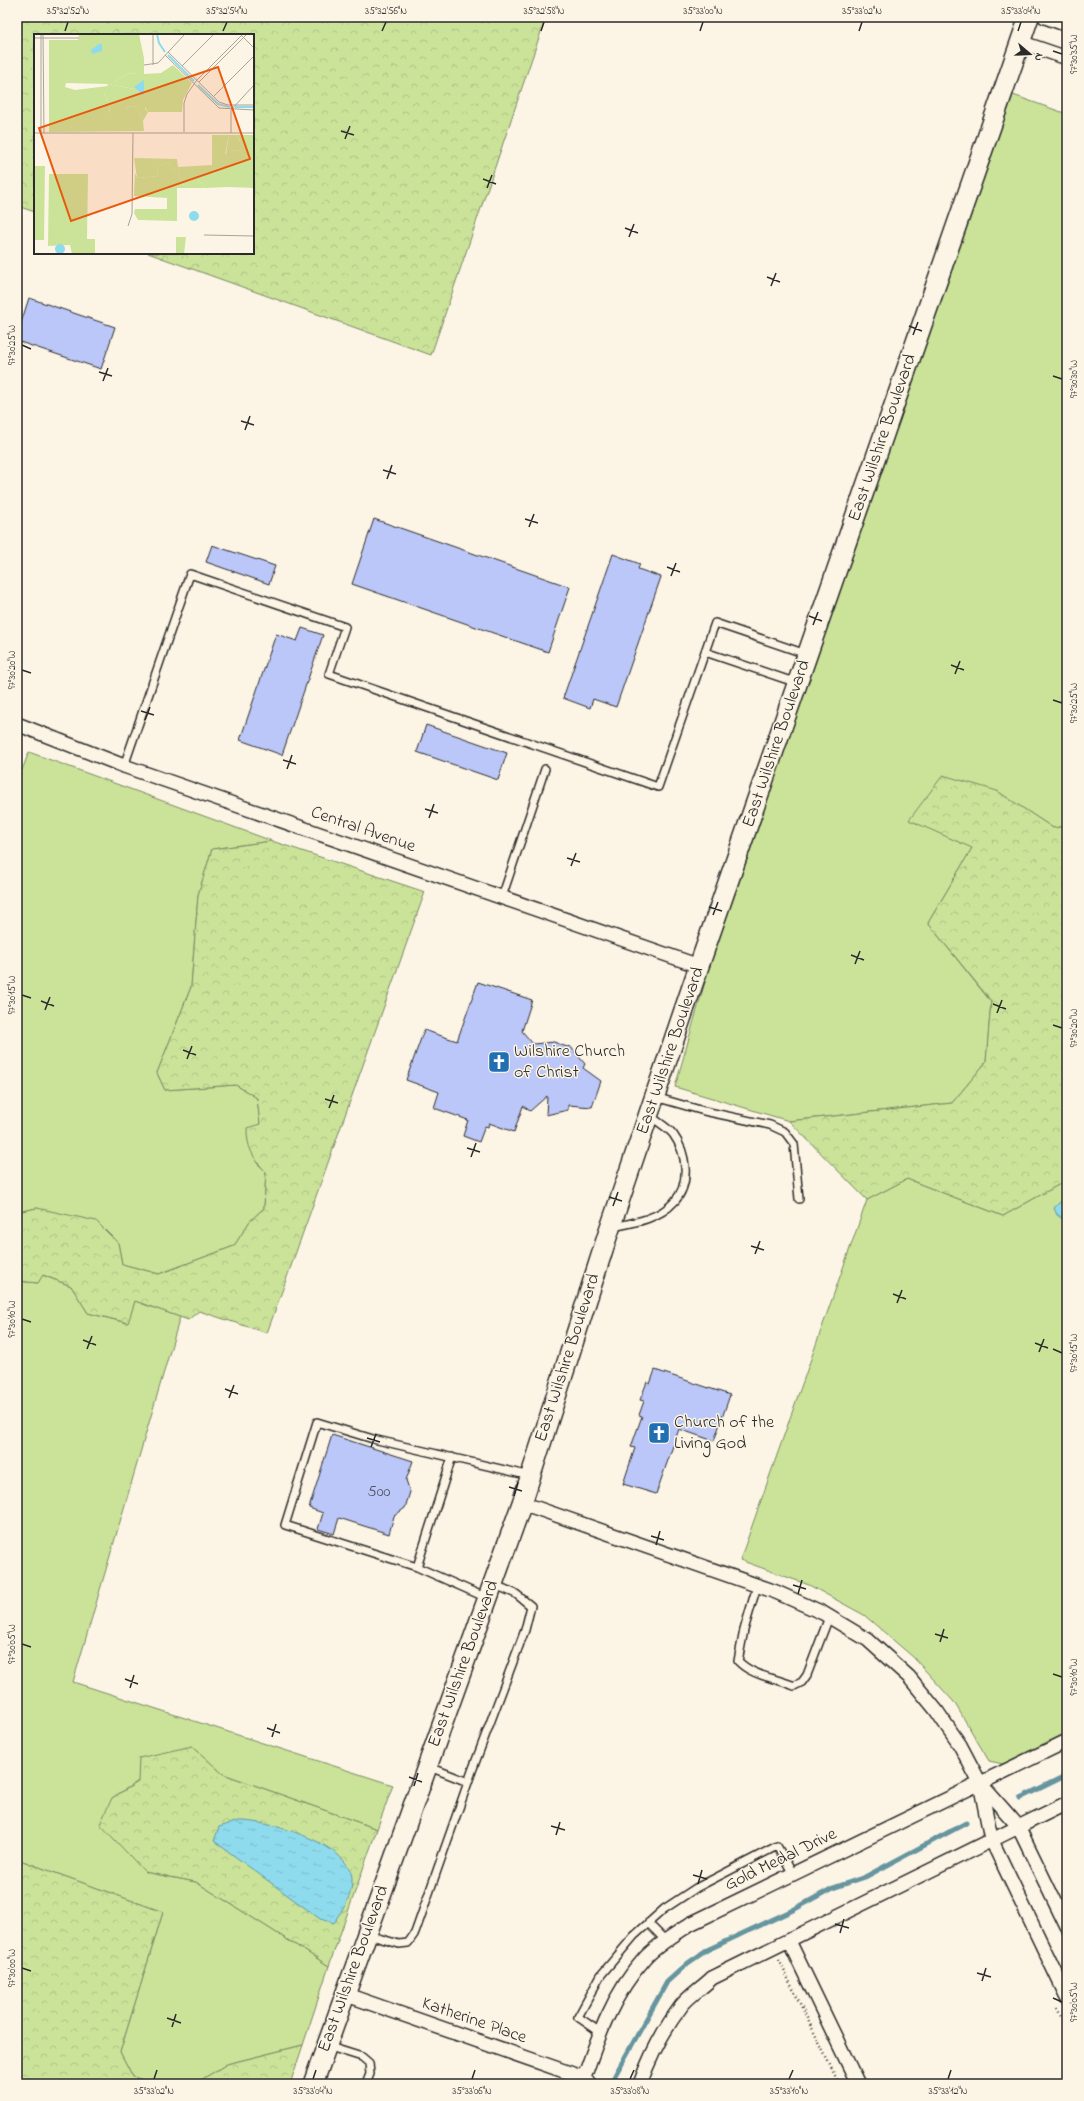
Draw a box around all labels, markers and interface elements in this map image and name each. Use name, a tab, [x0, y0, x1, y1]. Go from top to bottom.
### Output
text: 35°32'52"N	[47, 4, 89, 19]
text: 35°32'54"N	[206, 4, 248, 19]
text: 35°32'56"N	[365, 4, 407, 19]
text: 35°32'58"N	[523, 4, 565, 19]
text: 35°33'00"N	[683, 4, 723, 19]
text: 35°33'02"N	[842, 4, 882, 19]
text: 35°33'04"N	[1001, 4, 1041, 19]
inset map	[34, 34, 254, 254]
north arrow	[1010, 34, 1050, 74]
text: 97°30'35"W	[1067, 34, 1082, 74]
text: N	[1030, 51, 1047, 63]
text: 97°30'25"W	[5, 325, 20, 365]
street label: East Wilshire Boulevard	[842, 351, 924, 525]
text: 97°30'30"W	[1067, 360, 1082, 398]
text: 97°30'20"W	[5, 650, 20, 689]
street label: East Wilshire Boulevard	[736, 657, 818, 831]
text: 97°30'25"W	[1067, 683, 1082, 723]
street label: Central Avenue	[307, 800, 420, 860]
street label: East Wilshire Boulevard	[630, 964, 712, 1138]
text: 97°30'15"W	[5, 976, 20, 1014]
text: 97°30'20"W	[1067, 1008, 1082, 1047]
place label: Wilshire Church of Christ	[514, 1039, 625, 1086]
church icon: Wilshire Church of Christ	[486, 1049, 512, 1075]
street label: East Wilshire Boulevard	[528, 1270, 608, 1446]
text: 97°30'10"W	[5, 1300, 20, 1337]
text: 97°30'15"W	[1067, 1334, 1082, 1372]
place label: Church of the Living God	[674, 1410, 775, 1458]
church icon: Church of the Living God	[646, 1420, 672, 1446]
house number: 500	[368, 1480, 391, 1504]
street label: East Wilshire Boulevard	[422, 1577, 506, 1751]
text: 97°30'05"W	[5, 1624, 20, 1664]
text: 97°30'10"W	[1067, 1658, 1082, 1695]
street label: Gold Medal Drive	[721, 1821, 842, 1898]
street label: East Wilshire Boulevard	[312, 1882, 396, 2056]
text: 97°30'00"W	[5, 1949, 20, 1987]
text: 97°30'05"W	[1067, 1982, 1082, 2022]
street label: Katherine Place	[418, 1991, 531, 2051]
text: 35°33'02"N	[134, 2084, 174, 2099]
text: 35°33'04"N	[293, 2084, 333, 2099]
text: 35°33'06"N	[452, 2084, 492, 2099]
text: 35°33'08"N	[611, 2084, 650, 2099]
text: 35°33'10"N	[770, 2084, 808, 2099]
text: 35°33'12"N	[928, 2084, 968, 2099]

